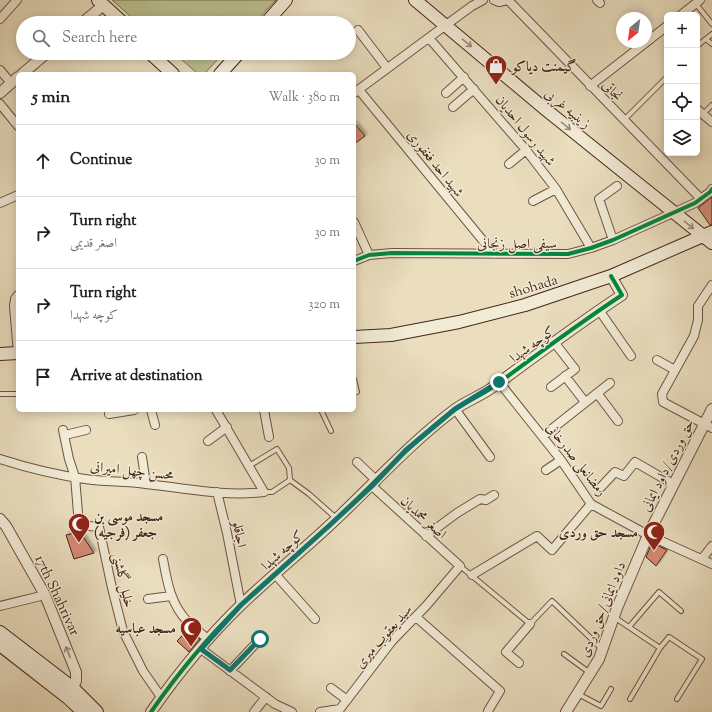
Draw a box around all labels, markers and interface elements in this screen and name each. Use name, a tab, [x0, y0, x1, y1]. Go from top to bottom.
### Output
north arrow	[616, 12, 652, 48]
map controls	[664, 12, 700, 156]
button: +	[664, 12, 700, 48]
search box	[16, 16, 356, 60]
icon: search	[30, 27, 52, 49]
text: Search here	[62, 28, 137, 49]
one-way arrow	[461, 38, 472, 47]
button: −	[664, 48, 700, 84]
shop icon: گیمنت دیاکو	[483, 53, 509, 86]
place label: گیمنت دیاکو	[510, 58, 576, 78]
street label: نجاتی	[597, 76, 627, 106]
button: locate	[664, 84, 700, 120]
street label: زینبیه غربی	[539, 85, 594, 134]
text: 5 min	[32, 86, 70, 110]
text: Walk · 380 m	[269, 89, 340, 107]
street label: شهید رسول احدیان	[490, 92, 559, 171]
button: layers	[664, 120, 700, 156]
one-way arrow	[561, 122, 572, 130]
street label: شهید احد فغفوری	[401, 126, 468, 202]
icon: ahead	[32, 150, 54, 172]
text: Continue	[70, 150, 132, 171]
text: 30 m	[314, 152, 340, 170]
text: Turn right	[70, 211, 136, 232]
one-way arrow	[684, 221, 695, 230]
icon: right	[32, 222, 54, 244]
text: 30 m	[314, 224, 340, 242]
text: اصغر قدیمی	[70, 235, 117, 253]
street label: سیفی اصل زنجانی	[477, 235, 557, 255]
street label: shohada	[507, 271, 561, 305]
text: Turn right	[70, 283, 136, 304]
icon: right	[32, 294, 54, 316]
text: 320 m	[308, 296, 340, 314]
text: کوچه شهدا	[70, 307, 118, 325]
street label: کوچه شهدا	[506, 322, 560, 369]
icon: arrive	[32, 366, 54, 388]
text: Arrive at destination	[70, 366, 203, 387]
route end	[490, 373, 508, 391]
street label: حق وردی/داود ایمانی	[637, 416, 701, 516]
street label: رمضانعلی صدرخانی	[540, 419, 610, 501]
street label: محسن چهل امیرانی	[89, 458, 175, 486]
street label: اصغر محمدیان	[395, 492, 450, 545]
place label: مسجد موسی بن جعفر (فرجیه)	[94, 508, 163, 544]
mosque icon: مسجد موسی بن جعفر (فرجیه)	[66, 511, 92, 544]
street label: اجاقلو	[225, 517, 250, 549]
mosque icon: مسجد حق وردی	[641, 519, 667, 552]
place label: مسجد حق وردی	[559, 524, 638, 544]
street label: کوچه شهدا	[257, 527, 309, 576]
street label: خلیل گلشنی	[106, 551, 138, 610]
street label: 17th Shahrivar	[29, 552, 84, 640]
street label: داود ایمانی/حق وردی	[576, 559, 632, 661]
street label: سید یعقوب میری	[351, 601, 418, 674]
mosque icon: مسجد عباسیه	[178, 615, 204, 648]
place label: مسجد عباسیه	[116, 620, 176, 640]
route start	[251, 630, 269, 648]
one-way arrow	[63, 646, 71, 658]

